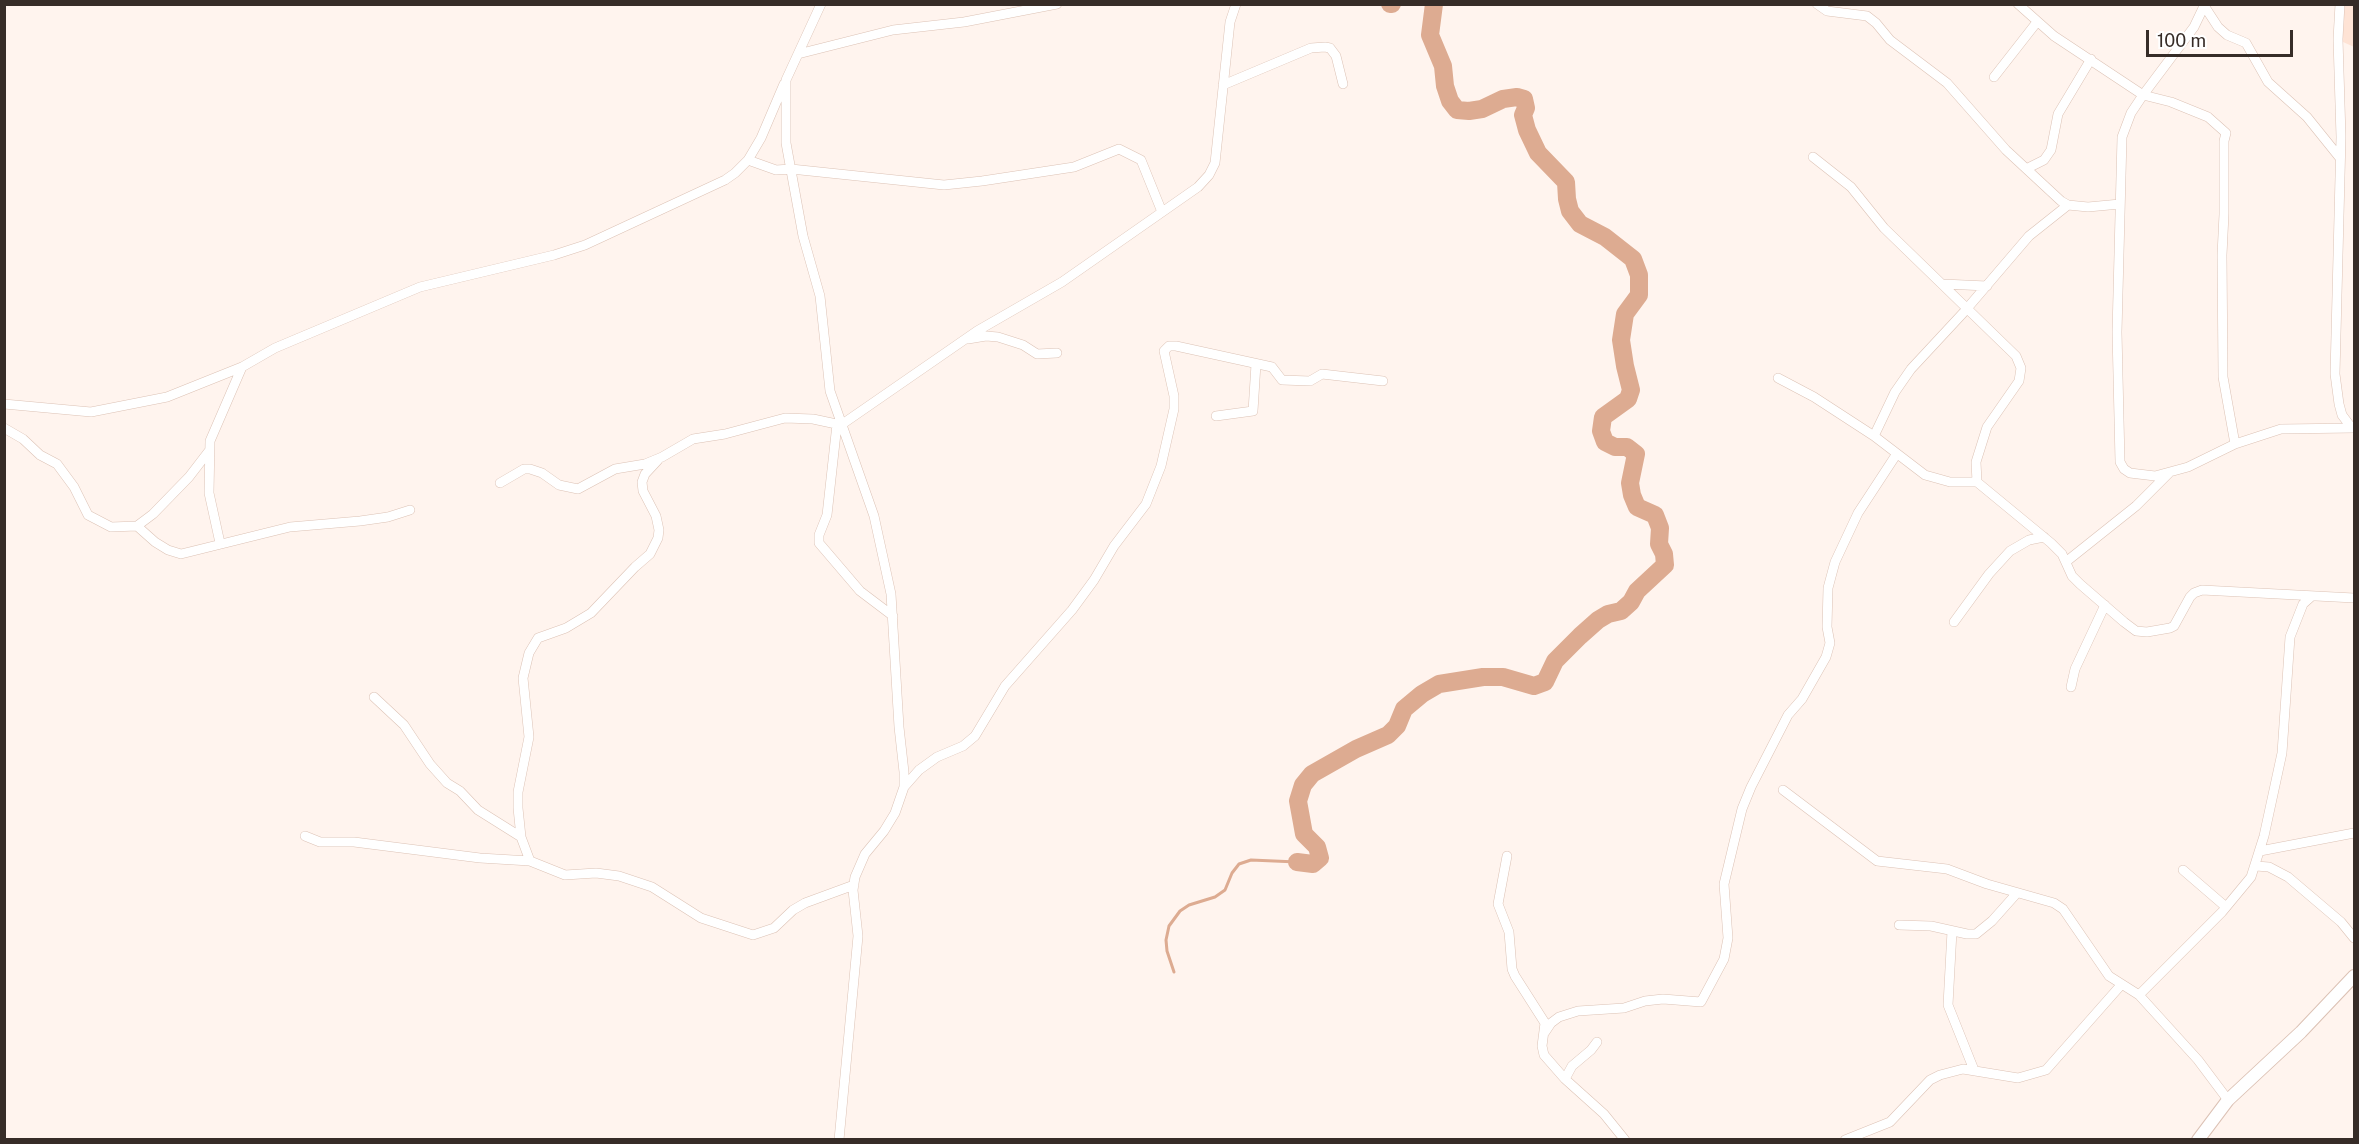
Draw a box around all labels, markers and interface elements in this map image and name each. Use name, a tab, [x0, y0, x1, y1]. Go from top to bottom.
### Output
scale bar	[2149, 18, 2296, 56]
text: 100 m	[2157, 30, 2206, 51]

